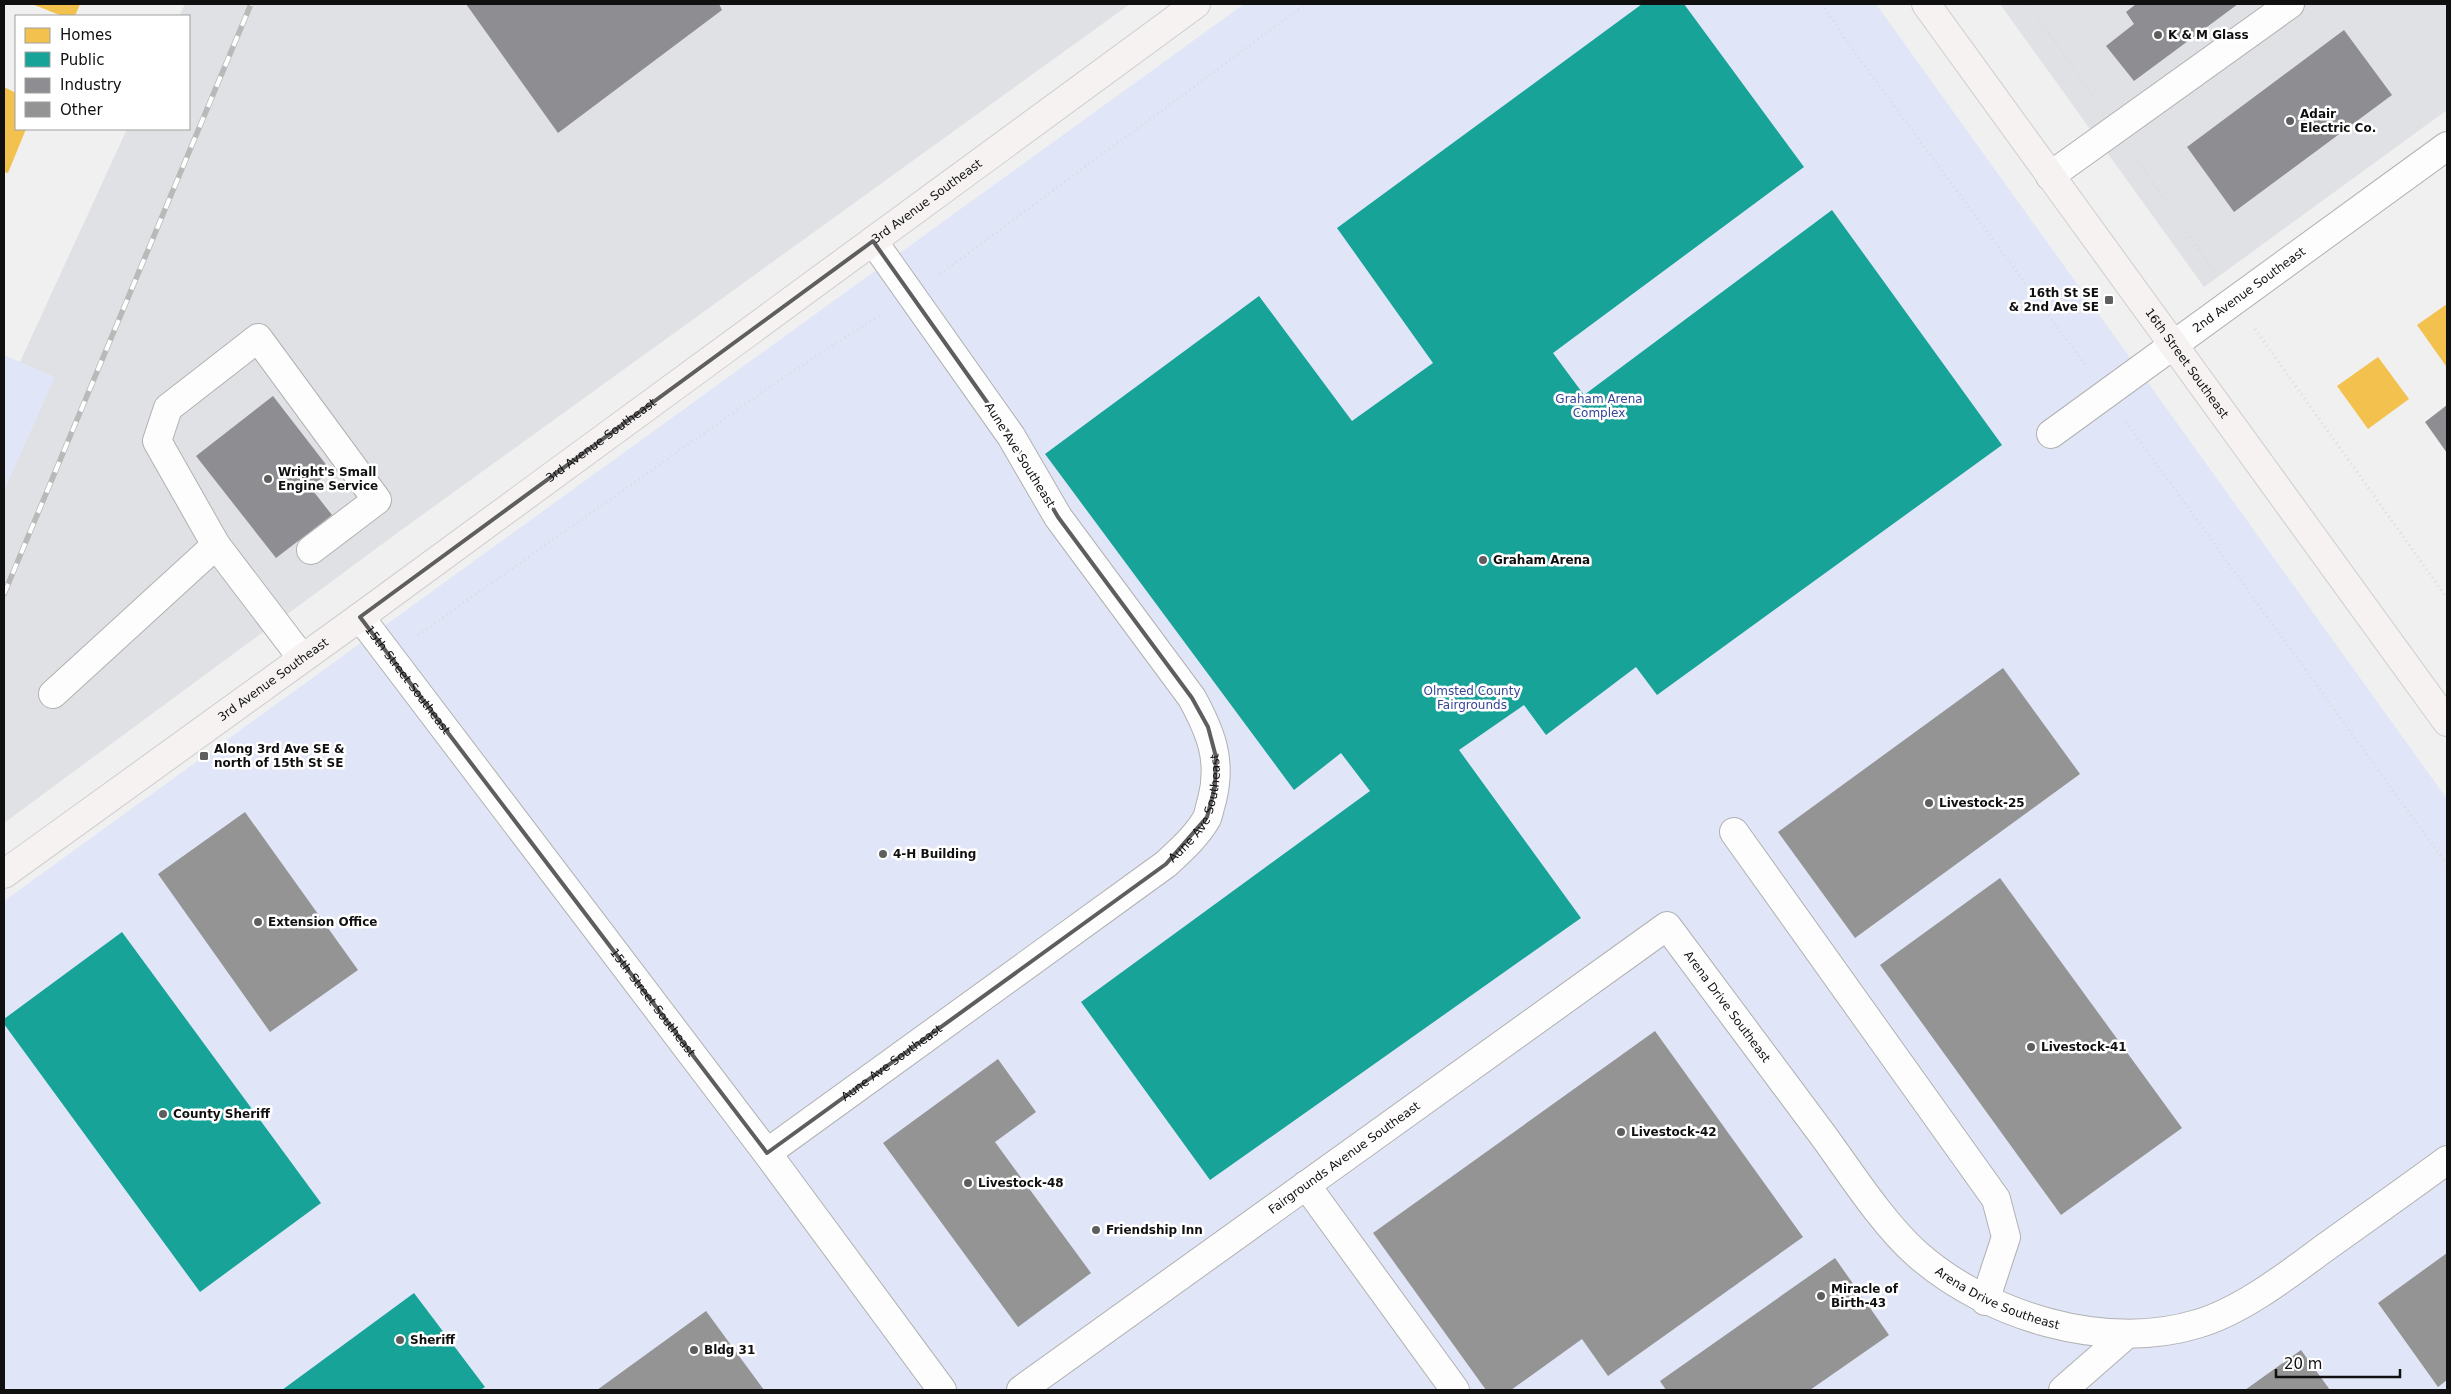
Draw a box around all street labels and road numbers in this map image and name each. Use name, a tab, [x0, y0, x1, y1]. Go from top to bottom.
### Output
street label: 3rd Avenue Southeast	[869, 156, 985, 246]
street label: 2nd Avenue Southeast	[2190, 244, 2308, 335]
street label: 16th Street Southeast	[2142, 306, 2231, 421]
street label: 3rd Avenue Southeast	[543, 395, 659, 485]
street label: Aune Ave Southeast	[982, 400, 1058, 510]
street label: 15th Street Southeast	[362, 623, 454, 737]
street label: 3rd Avenue Southeast	[215, 635, 331, 724]
street label: Aune Ave Southeast	[1165, 753, 1223, 865]
street label: 15th Street Southeast	[607, 946, 698, 1060]
street label: Arena Drive Southeast	[1681, 948, 1773, 1065]
street label: Aune Ave Southeast	[839, 1021, 945, 1104]
street label: Fairgrounds Avenue Southeast	[1266, 1099, 1423, 1217]
street label: Arena Drive Southeast	[1932, 1264, 2061, 1332]

